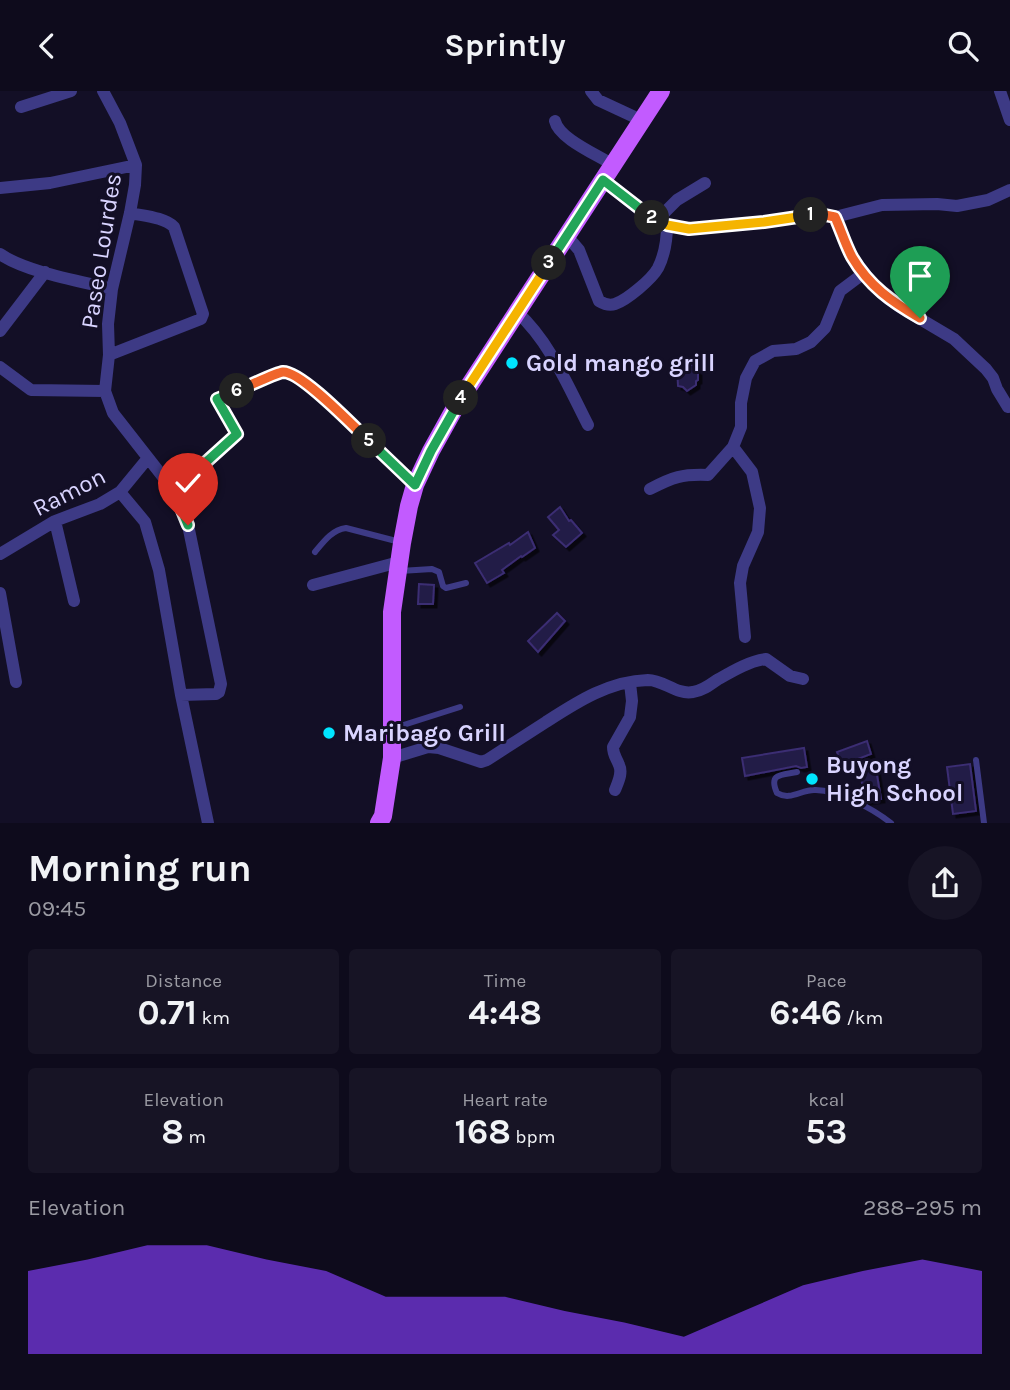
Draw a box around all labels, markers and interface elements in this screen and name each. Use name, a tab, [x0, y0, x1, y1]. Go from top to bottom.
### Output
icon: back	[28, 27, 66, 65]
text: Sprintly	[444, 27, 566, 64]
icon: search	[944, 27, 982, 65]
street label: Paseo Lourdes	[75, 171, 127, 331]
pin: 1	[794, 197, 828, 233]
pin: 2	[634, 201, 670, 235]
text: 1	[807, 203, 814, 225]
text: 2	[646, 206, 657, 228]
pin: 3	[532, 245, 566, 281]
pin	[890, 246, 950, 318]
text: 3	[543, 251, 554, 273]
icon: arrive	[901, 257, 939, 295]
place label: Gold mango grill	[526, 349, 715, 377]
marker: Gold mango grill	[504, 355, 520, 371]
pin: 6	[219, 373, 254, 409]
text: 6	[231, 379, 242, 401]
pin: 4	[444, 381, 478, 415]
text: 4	[455, 386, 466, 408]
pin: 5	[352, 423, 386, 459]
text: 5	[363, 429, 374, 451]
pin	[158, 453, 218, 525]
street label: Ramon	[28, 462, 110, 522]
icon: check	[169, 464, 207, 502]
place label: Maribago Grill	[343, 719, 506, 747]
marker: Maribago Grill	[321, 725, 337, 741]
place label: Buyong High School	[826, 751, 963, 807]
marker: Buyong High School	[804, 771, 820, 787]
text: Morning run	[28, 846, 252, 891]
button: share	[908, 846, 982, 920]
text: 09:45	[28, 895, 86, 922]
text: Distance	[145, 970, 222, 992]
text: Time	[484, 970, 526, 992]
text: Pace	[806, 970, 847, 992]
text: 0.71	[137, 992, 197, 1033]
text: 4:48	[468, 992, 542, 1033]
text: 6:46	[769, 992, 842, 1033]
text: km	[197, 1007, 230, 1029]
text: /km	[842, 1007, 883, 1029]
text: Elevation	[143, 1089, 224, 1111]
text: Heart rate	[462, 1089, 548, 1111]
text: kcal	[808, 1089, 844, 1111]
text: 8	[161, 1111, 184, 1152]
text: 168	[454, 1111, 511, 1152]
text: 53	[805, 1111, 847, 1152]
text: m	[184, 1126, 206, 1148]
text: bpm	[511, 1126, 556, 1148]
text: Elevation	[28, 1194, 125, 1221]
text: 288–295 m	[863, 1194, 982, 1221]

